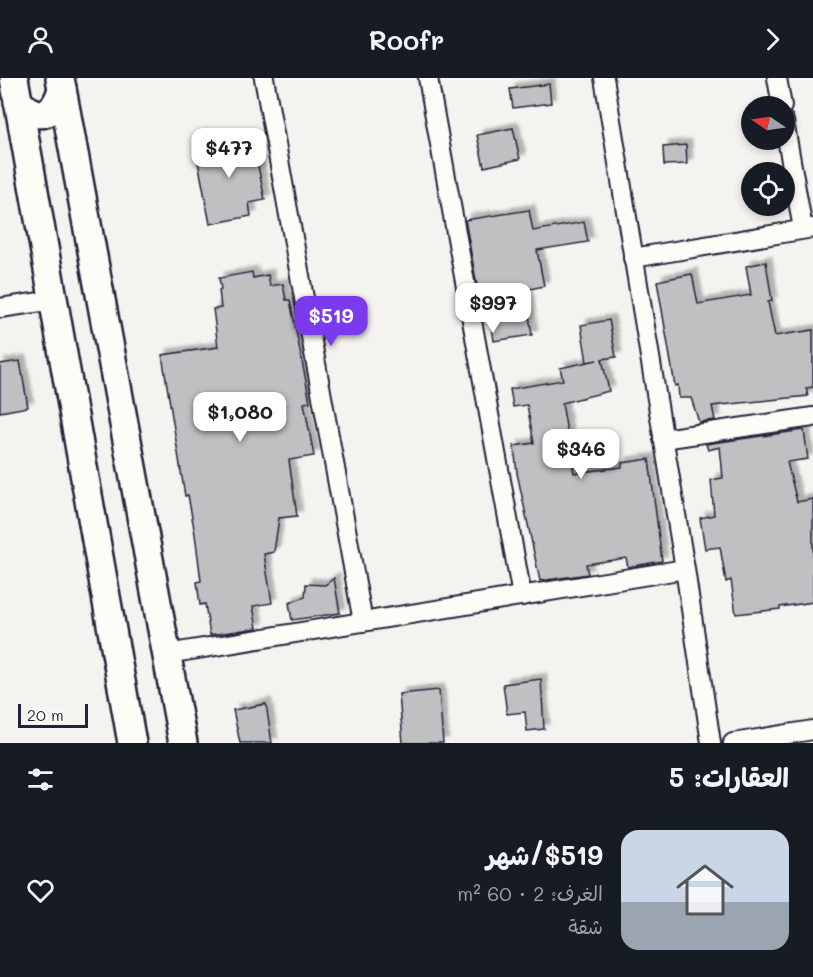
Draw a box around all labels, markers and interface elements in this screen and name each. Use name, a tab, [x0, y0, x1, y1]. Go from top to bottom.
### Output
text: Roofr	[369, 22, 444, 57]
icon: person	[24, 23, 57, 56]
icon: forward	[756, 23, 789, 56]
north arrow	[741, 96, 795, 150]
map controls	[741, 96, 795, 216]
pin: $477	[193, 128, 265, 179]
text: $477	[205, 134, 253, 160]
button: locate	[741, 162, 795, 216]
pin: $997	[457, 283, 529, 334]
text: $997	[469, 289, 517, 315]
pin: $519	[295, 296, 367, 347]
text: $519	[309, 302, 353, 328]
pin: $1,080	[191, 392, 289, 443]
text: $1,080	[207, 398, 273, 424]
pin: $346	[545, 429, 617, 480]
text: $346	[556, 435, 606, 461]
scale bar	[18, 701, 88, 728]
text: 20 m	[27, 704, 64, 725]
text: العقارات: 5	[669, 760, 789, 794]
icon: filters	[24, 763, 57, 796]
text: $519/شهر	[486, 838, 603, 872]
icon: home	[669, 854, 741, 926]
icon: heart	[24, 874, 57, 907]
text: الغرف: 2 · 60 m²	[457, 880, 603, 906]
text: شقة	[568, 913, 603, 939]

